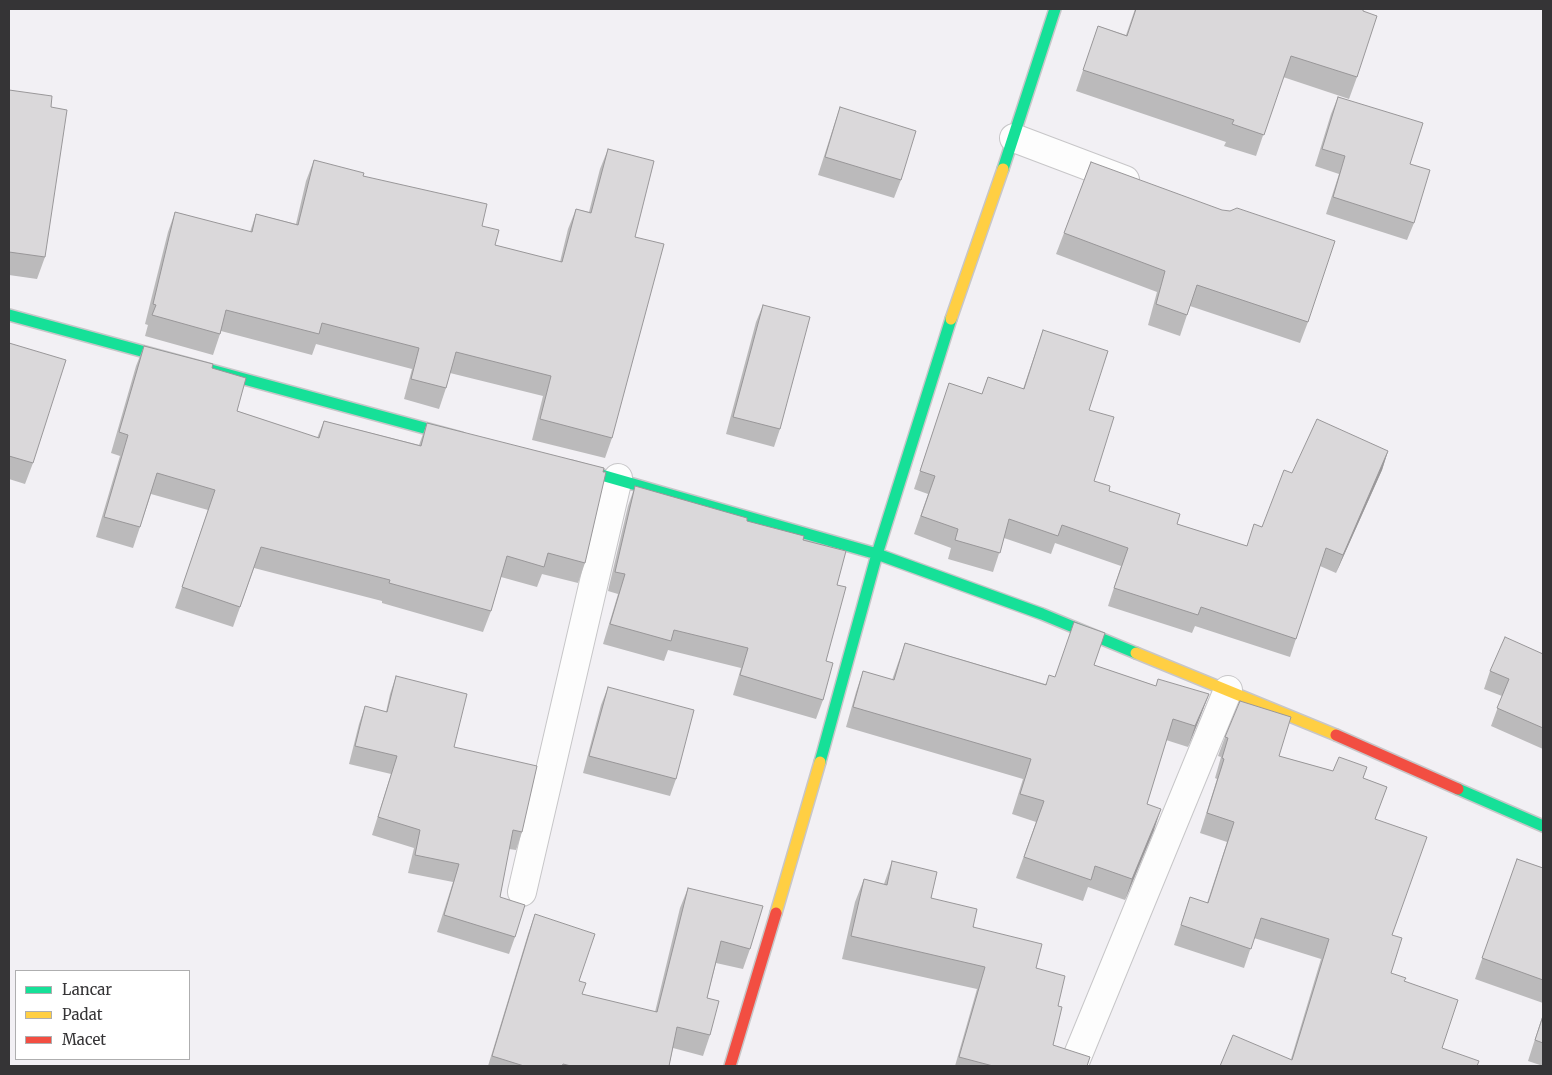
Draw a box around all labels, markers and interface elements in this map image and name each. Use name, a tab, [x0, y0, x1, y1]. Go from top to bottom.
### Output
legend	[15, 970, 190, 1060]
text: Lancar	[62, 980, 112, 999]
text: Padat	[62, 1005, 102, 1024]
text: Macet	[62, 1030, 106, 1049]

